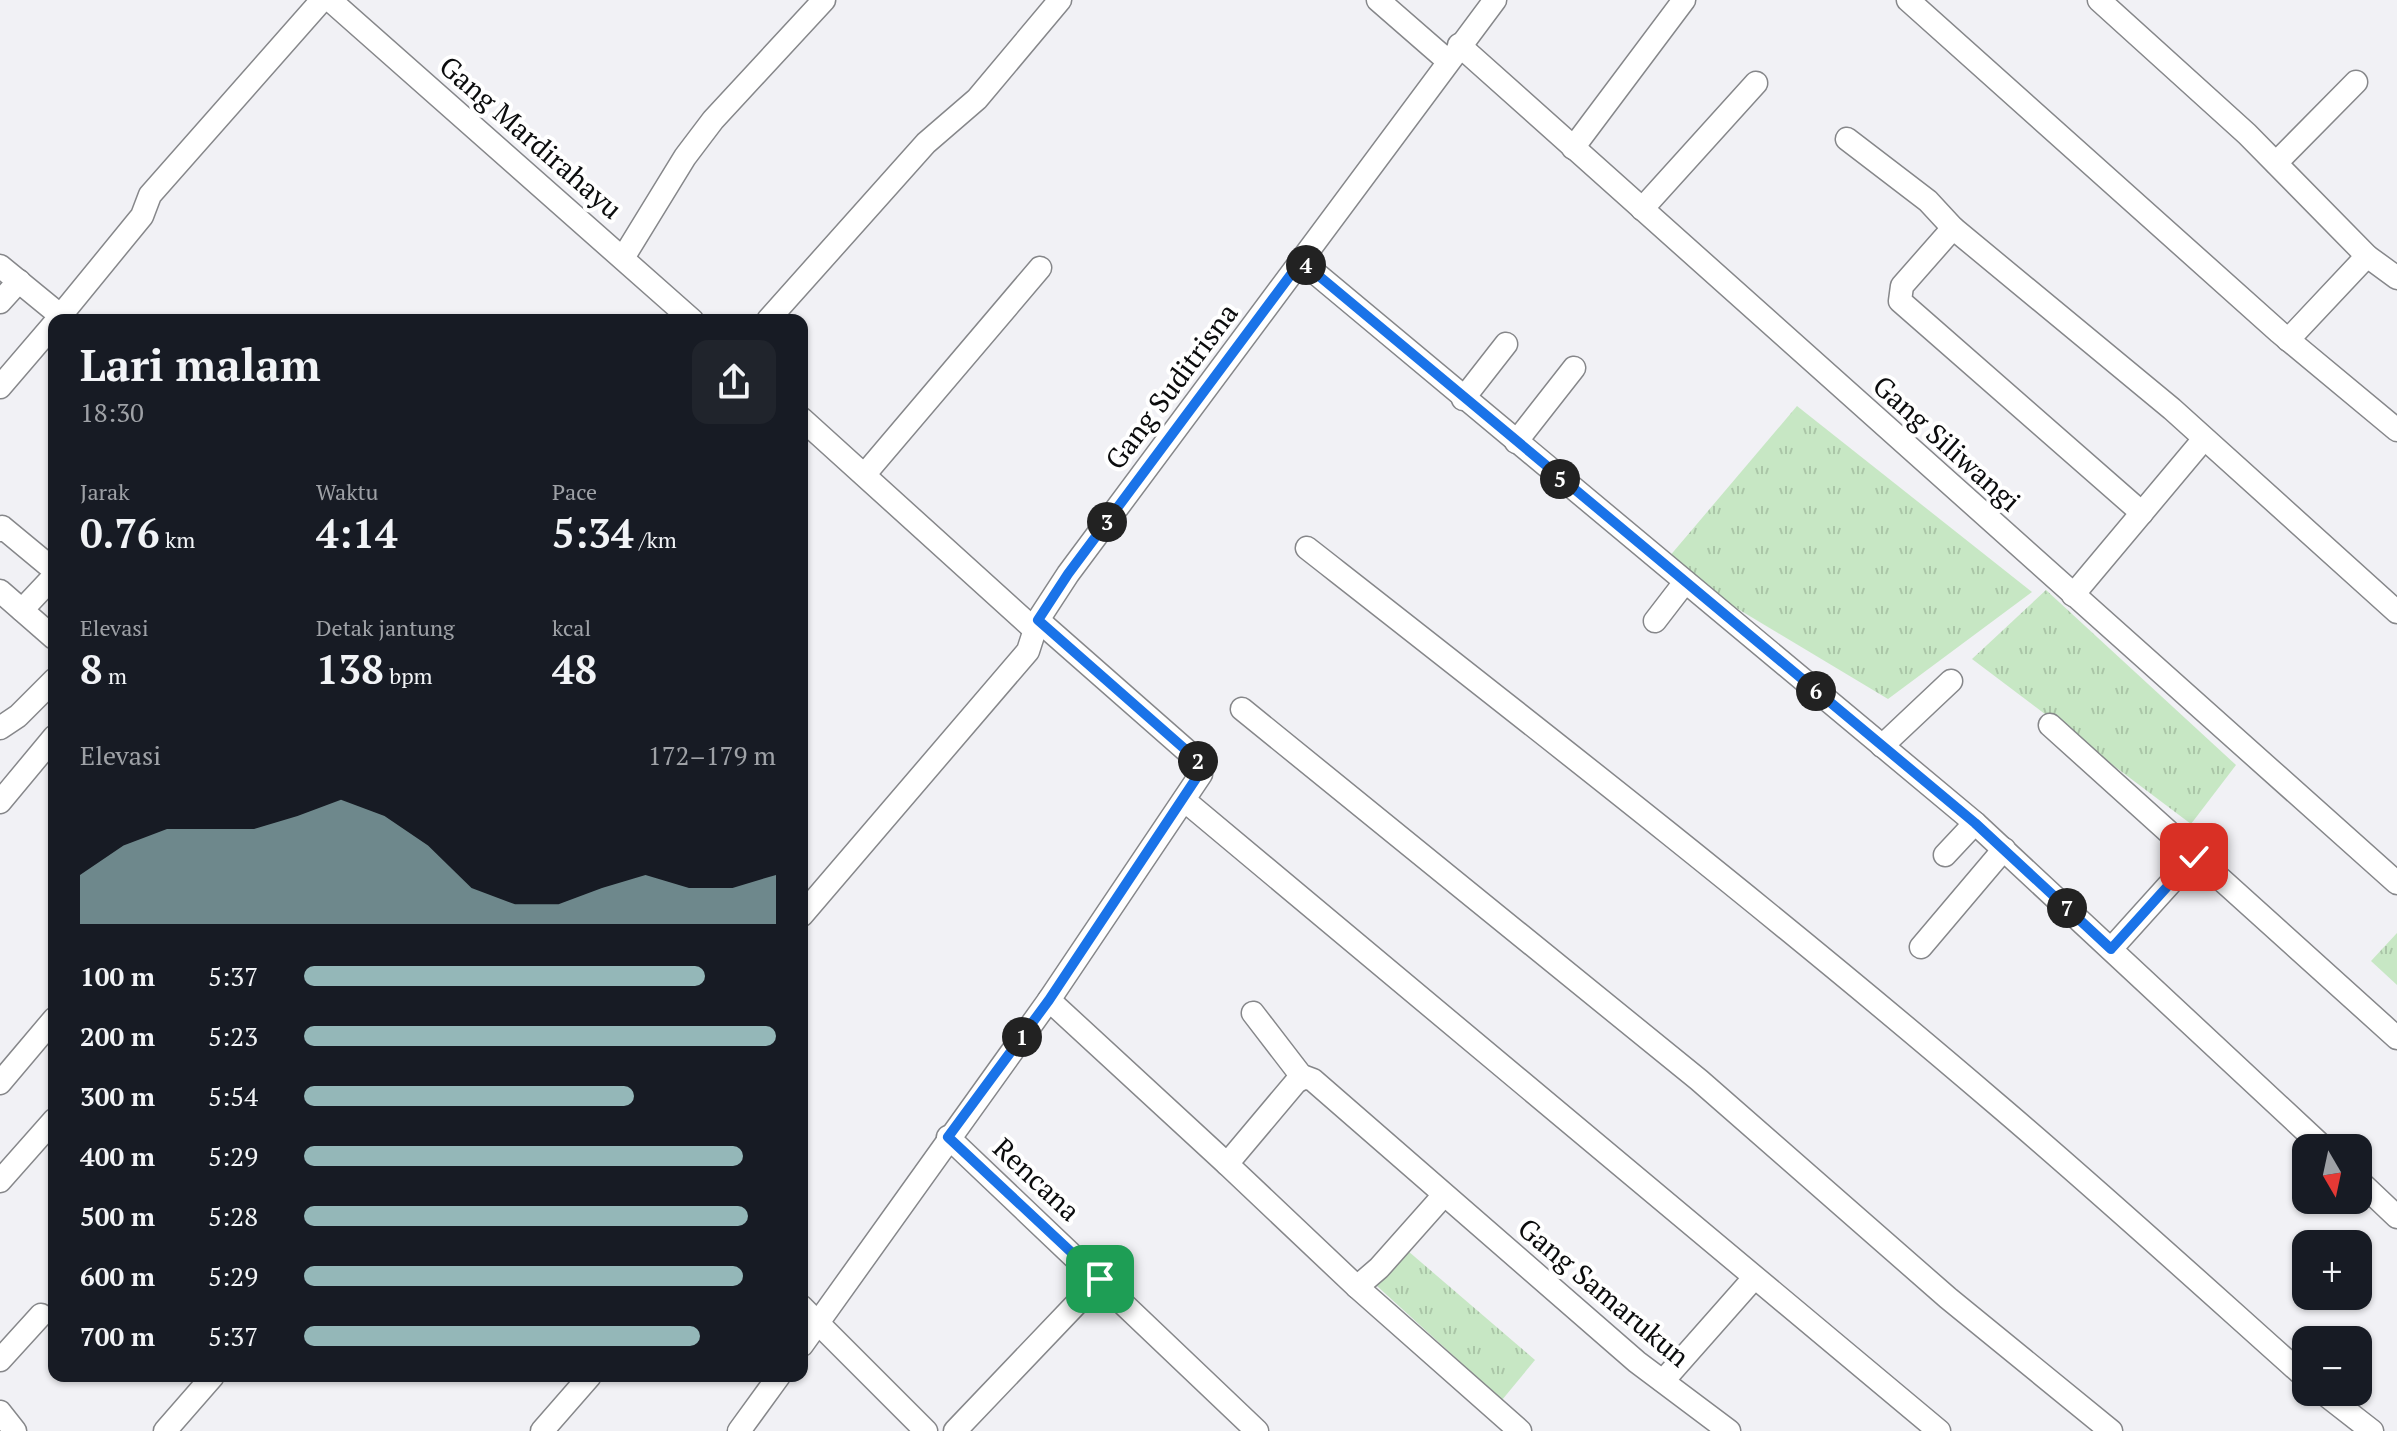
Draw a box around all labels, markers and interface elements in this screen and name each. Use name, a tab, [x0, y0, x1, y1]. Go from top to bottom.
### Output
street label: Gang Mardirahayu	[432, 47, 630, 227]
pin: 4	[1286, 245, 1326, 285]
text: 4	[1300, 250, 1312, 279]
street label: Gang Suditrisna	[1096, 295, 1246, 477]
text: Lari malam	[80, 335, 321, 394]
button: share	[692, 340, 776, 424]
street label: Gang Siliwangi	[1865, 367, 2029, 519]
text: 18:30	[80, 395, 144, 429]
pin: 5	[1540, 459, 1580, 499]
text: 5	[1554, 464, 1566, 493]
text: Jarak	[80, 477, 130, 506]
text: Waktu	[316, 477, 378, 506]
text: Pace	[552, 477, 597, 506]
pin: 3	[1087, 502, 1127, 542]
text: 0.76	[80, 506, 160, 559]
text: 4:14	[316, 506, 398, 559]
text: 5:34	[552, 506, 634, 559]
text: 3	[1101, 507, 1113, 536]
text: km	[160, 525, 195, 554]
text: /km	[634, 525, 677, 554]
text: Elevasi	[80, 613, 149, 642]
text: Detak jantung	[316, 613, 455, 642]
text: kcal	[552, 613, 591, 642]
text: 8	[80, 642, 103, 695]
text: 138	[316, 642, 384, 695]
text: 48	[552, 642, 597, 695]
text: m	[103, 661, 127, 690]
text: bpm	[384, 661, 433, 690]
pin: 6	[1796, 671, 1836, 711]
text: 6	[1810, 676, 1822, 705]
text: Elevasi	[80, 738, 161, 772]
text: 172–179 m	[648, 738, 776, 772]
pin: 2	[1178, 741, 1218, 781]
text: 2	[1192, 746, 1204, 775]
pin	[2160, 823, 2228, 891]
icon: check	[2172, 835, 2216, 879]
pin: 7	[2047, 888, 2087, 928]
text: 7	[2061, 893, 2073, 922]
text: 100 m	[80, 959, 155, 993]
text: 5:37	[208, 959, 258, 993]
pin: 1	[1002, 1017, 1042, 1057]
text: 200 m	[80, 1019, 155, 1053]
text: 5:23	[208, 1019, 258, 1053]
text: 1	[1016, 1022, 1028, 1051]
text: 300 m	[80, 1079, 155, 1113]
text: 5:54	[208, 1079, 258, 1113]
street label: Rencana	[986, 1129, 1088, 1229]
north arrow	[2292, 1134, 2372, 1214]
map controls	[2292, 1134, 2372, 1406]
text: 400 m	[80, 1139, 155, 1173]
text: 5:29	[208, 1139, 258, 1173]
text: 500 m	[80, 1199, 155, 1233]
text: 5:28	[208, 1199, 258, 1233]
street label: Gang Samarukun	[1511, 1209, 1698, 1375]
button: +	[2292, 1230, 2372, 1310]
pin	[1066, 1245, 1134, 1313]
icon: arrive	[1078, 1257, 1122, 1301]
text: 600 m	[80, 1259, 155, 1293]
text: 5:29	[208, 1259, 258, 1293]
text: 700 m	[80, 1319, 155, 1353]
text: 5:37	[208, 1319, 258, 1353]
button: −	[2292, 1326, 2372, 1406]

